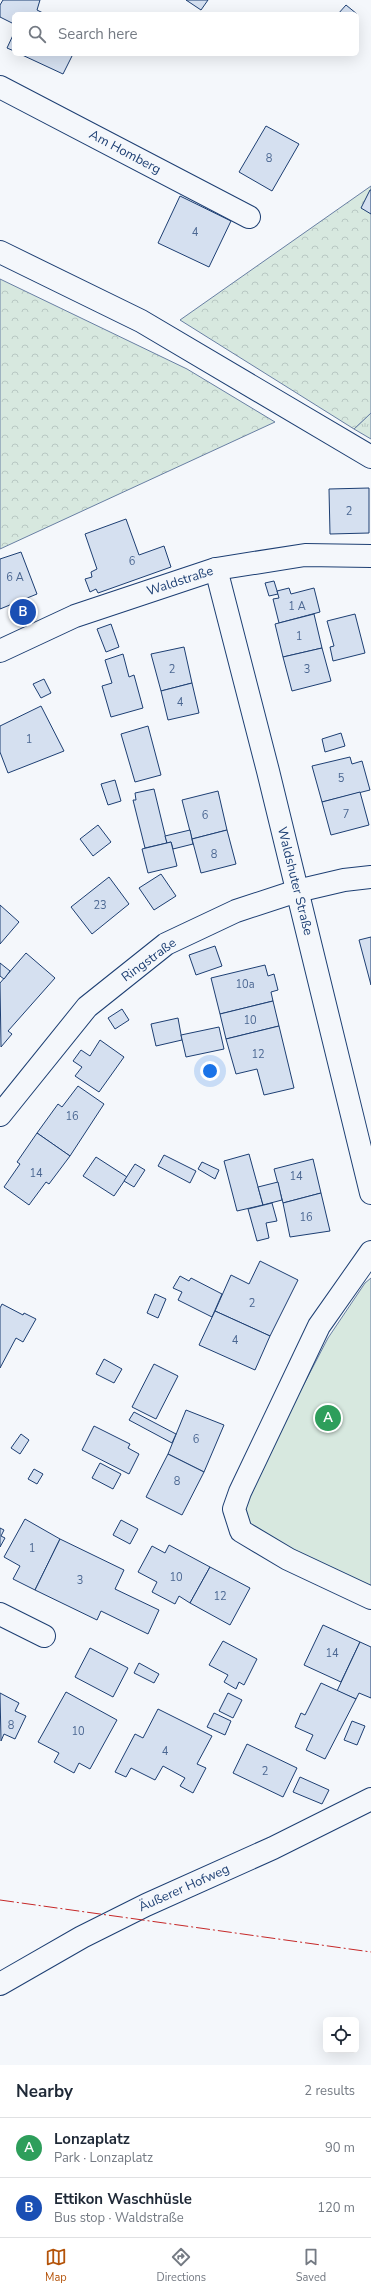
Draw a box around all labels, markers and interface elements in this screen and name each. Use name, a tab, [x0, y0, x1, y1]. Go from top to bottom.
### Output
search box	[12, 12, 359, 56]
icon: search	[26, 23, 48, 45]
text: Search here	[58, 24, 138, 44]
street label: Am Homberg	[86, 126, 164, 178]
house number: 8	[266, 151, 273, 166]
house number: 4	[192, 225, 199, 240]
house number: 2	[346, 504, 352, 519]
house number: 6	[129, 554, 136, 569]
street label: Waldstraße	[144, 562, 216, 600]
house number: 6 A	[6, 570, 24, 585]
pin: B	[10, 597, 36, 627]
house number: 1 A	[288, 599, 306, 614]
house number: 1	[296, 629, 302, 644]
house number: 2	[169, 662, 175, 677]
house number: 3	[304, 662, 310, 677]
house number: 4	[177, 695, 184, 710]
house number: 1	[26, 732, 32, 747]
house number: 5	[338, 771, 345, 786]
house number: 7	[343, 807, 349, 822]
house number: 6	[202, 808, 209, 823]
street label: Waldshuter Straße	[273, 825, 317, 937]
house number: 8	[211, 847, 218, 862]
house number: 23	[93, 898, 107, 913]
street label: Ringstraße	[118, 934, 180, 986]
house number: 10a	[235, 977, 255, 992]
house number: 10	[243, 1013, 257, 1028]
house number: 12	[251, 1047, 265, 1062]
your location	[200, 1061, 220, 1081]
house number: 16	[65, 1109, 79, 1124]
house number: 14	[29, 1166, 43, 1181]
house number: 14	[289, 1169, 303, 1184]
house number: 16	[299, 1210, 313, 1225]
house number: 2	[249, 1296, 255, 1311]
house number: 4	[232, 1333, 239, 1348]
pin: A	[315, 1403, 341, 1433]
house number: 6	[193, 1432, 200, 1447]
house number: 8	[174, 1474, 181, 1489]
house number: 1	[29, 1541, 35, 1556]
house number: 10	[169, 1570, 183, 1585]
house number: 3	[77, 1573, 83, 1588]
house number: 12	[213, 1589, 227, 1604]
house number: 14	[325, 1646, 339, 1661]
house number: 8	[8, 1718, 15, 1733]
house number: 10	[71, 1724, 85, 1739]
house number: 4	[162, 1744, 169, 1759]
house number: 2	[262, 1764, 268, 1779]
street label: Äußerer Hofweg	[135, 1859, 232, 1916]
map controls	[323, 2017, 359, 2053]
button: locate	[323, 2017, 359, 2053]
text: Nearby	[16, 2080, 73, 2103]
text: 2 results	[304, 2082, 355, 2100]
text: Lonzaplatz	[54, 2129, 130, 2149]
text: A	[24, 2139, 34, 2157]
text: 90 m	[325, 2139, 355, 2157]
text: Park · Lonzaplatz	[54, 2149, 153, 2167]
text: Ettikon Waschhüsle	[54, 2189, 192, 2209]
text: B	[25, 2199, 33, 2217]
text: 120 m	[317, 2199, 355, 2217]
text: Bus stop · Waldstraße	[54, 2209, 184, 2227]
tab: Map	[45, 2246, 67, 2285]
tab: Directions	[157, 2246, 206, 2285]
tab: Saved	[296, 2246, 326, 2285]

